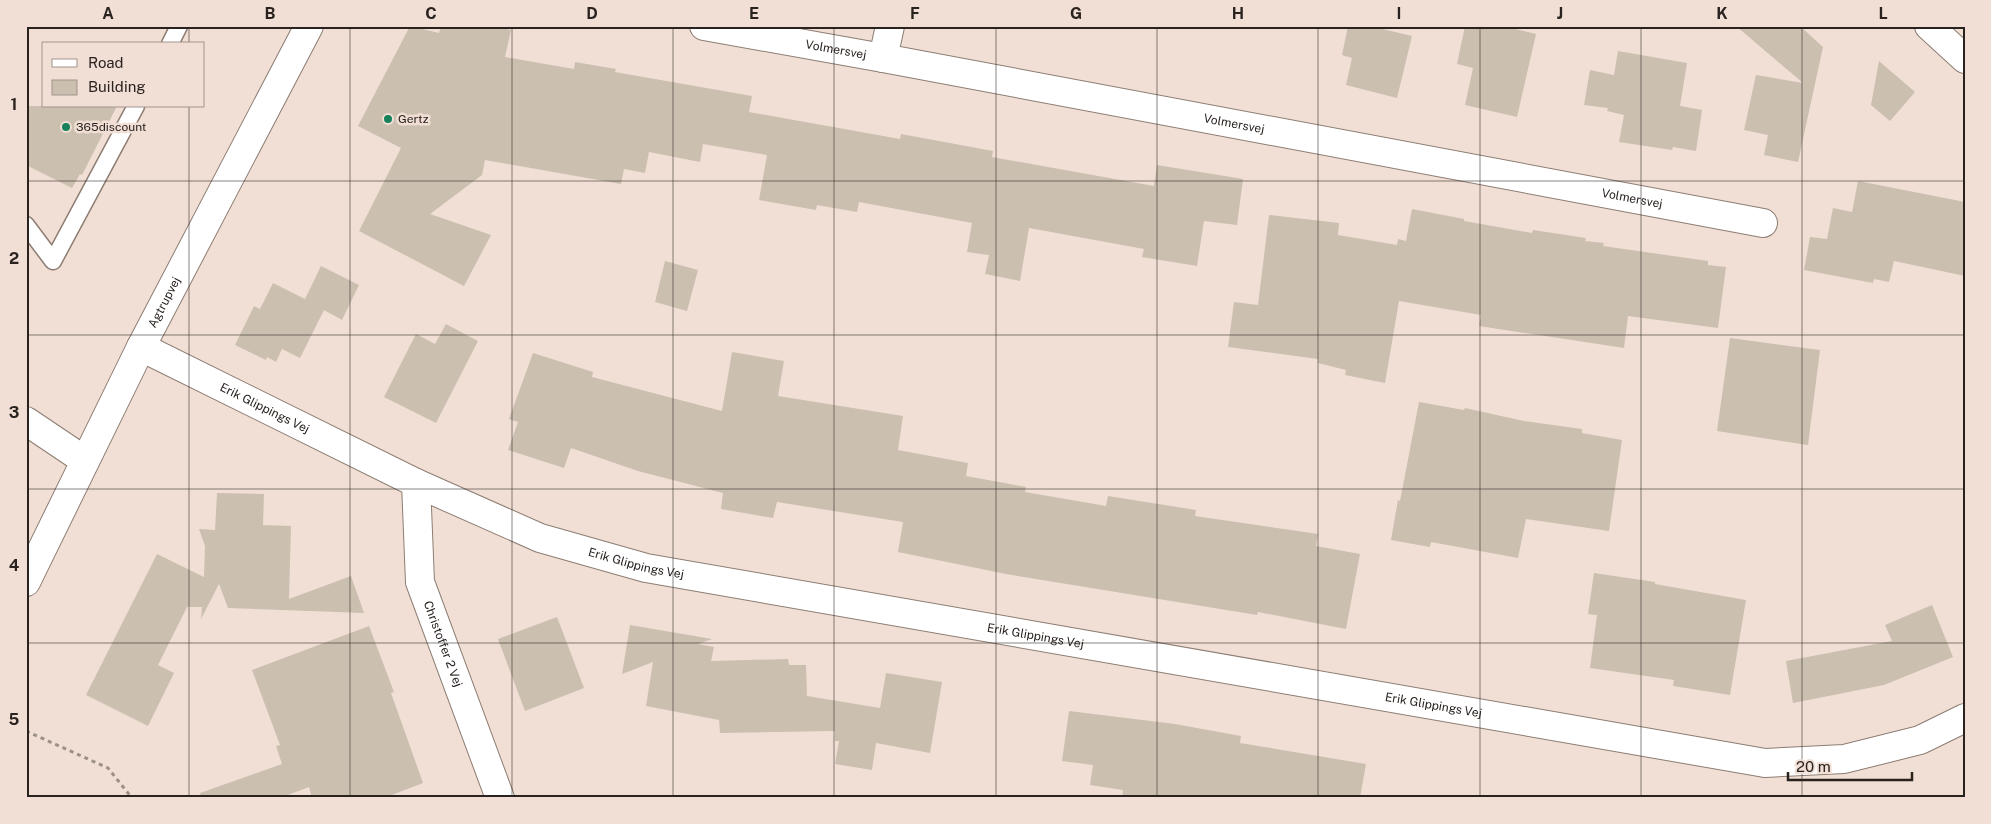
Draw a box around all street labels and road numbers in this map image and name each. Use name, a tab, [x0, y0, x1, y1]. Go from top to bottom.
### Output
street label: Volmersvej	[804, 37, 868, 62]
street label: Volmersvej	[1202, 111, 1266, 136]
street label: Volmersvej	[1600, 186, 1664, 211]
street label: Agtrupvej	[145, 275, 183, 330]
street label: Erik Glippings Vej	[218, 380, 312, 436]
street label: Erik Glippings Vej	[587, 545, 685, 581]
street label: Christoffer 2 Vej	[421, 599, 465, 689]
street label: Erik Glippings Vej	[986, 621, 1085, 651]
street label: Erik Glippings Vej	[1384, 690, 1483, 721]

